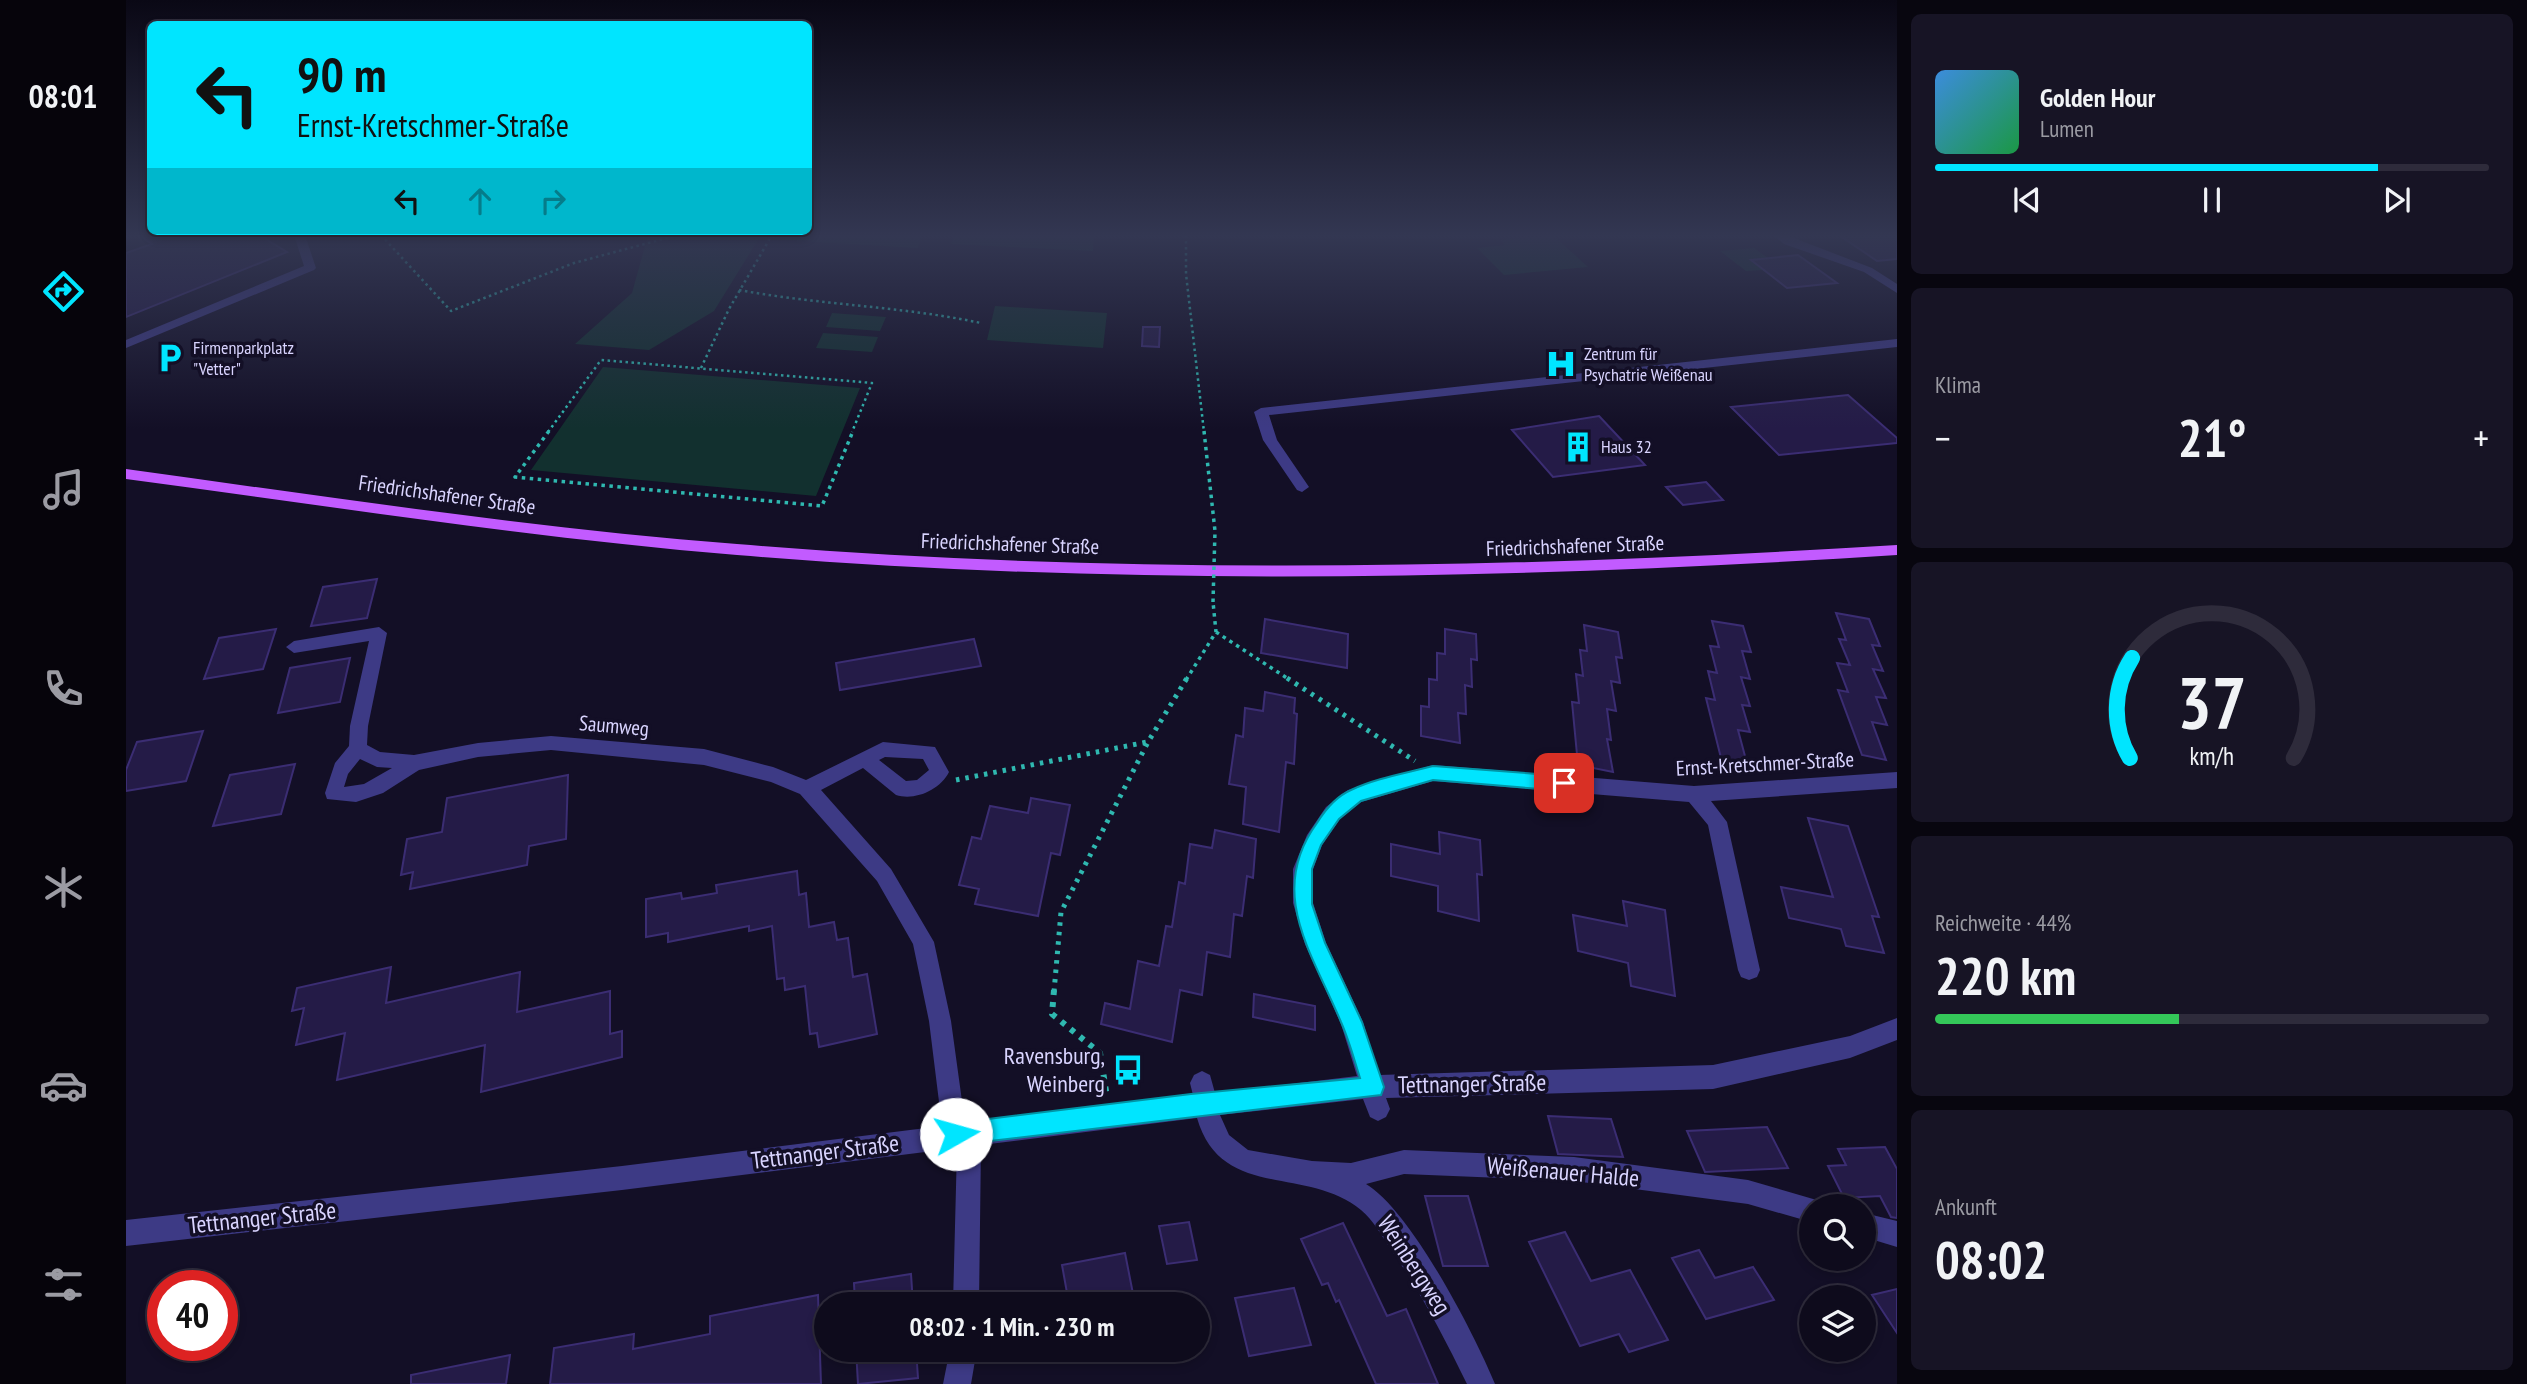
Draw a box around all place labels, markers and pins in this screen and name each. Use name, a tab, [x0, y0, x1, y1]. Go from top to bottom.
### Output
place label: Firmenparkplatz "Vetter"	[193, 336, 294, 380]
parking icon: Firmenparkplatz "Vetter"	[153, 341, 187, 375]
place label: Zentrum für Psychatrie Weißenau	[1584, 342, 1713, 386]
hospital icon: Zentrum für Psychatrie Weißenau	[1544, 347, 1578, 381]
building icon: Haus 32	[1561, 430, 1595, 464]
place label: Haus 32	[1601, 435, 1652, 458]
pin	[1534, 753, 1594, 813]
place label: Ravensburg, Weinberg	[1004, 1040, 1105, 1099]
bus stop icon: Ravensburg, Weinberg	[1111, 1053, 1145, 1087]

